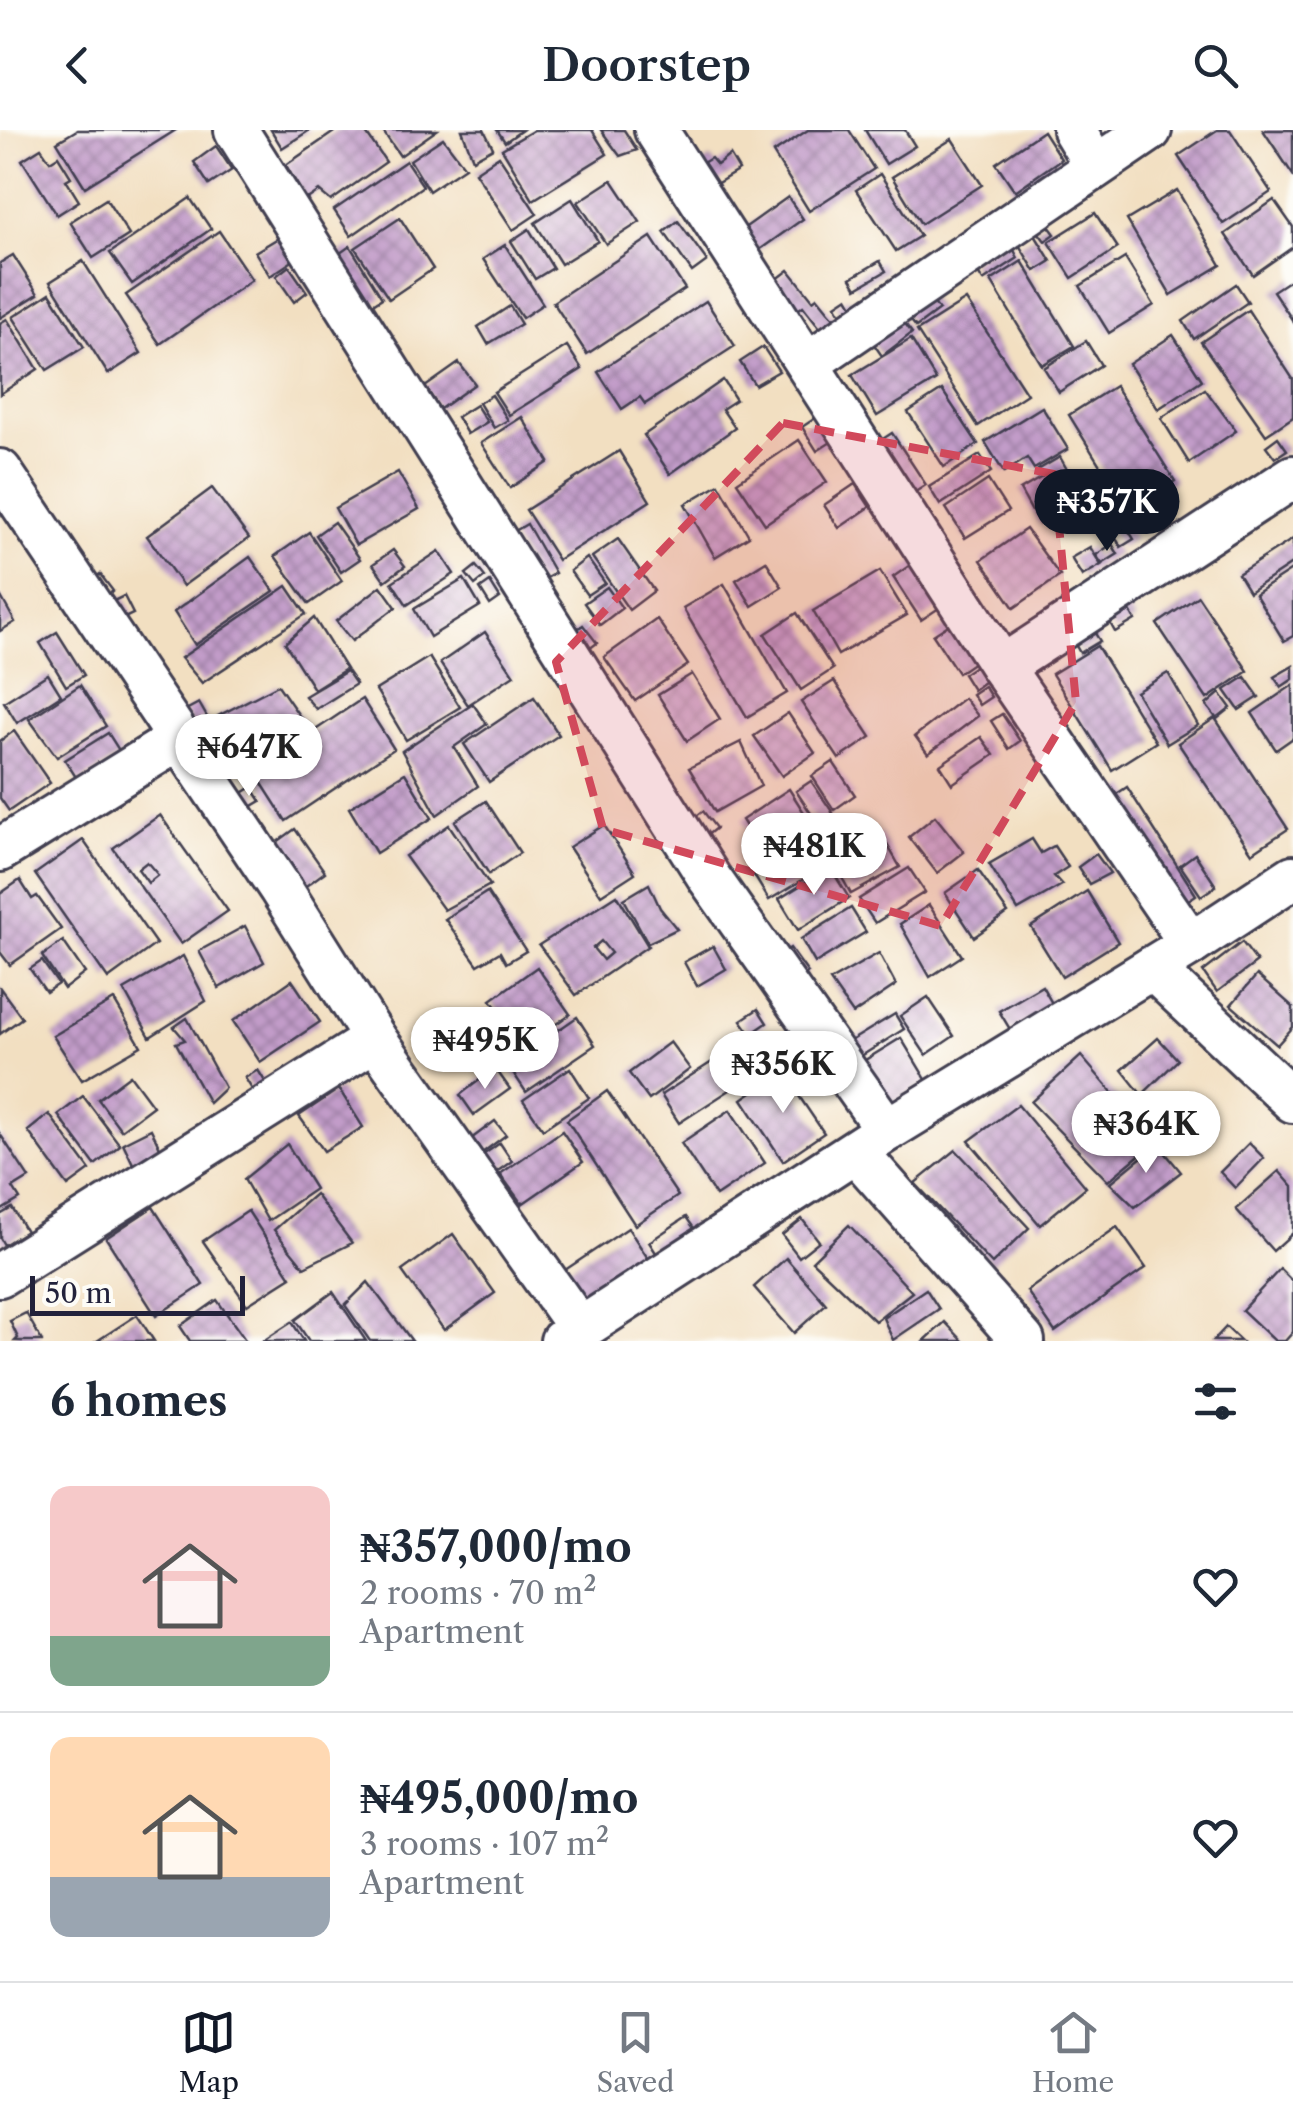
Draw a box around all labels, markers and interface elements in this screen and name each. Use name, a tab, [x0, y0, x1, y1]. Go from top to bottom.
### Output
text: Doorstep	[542, 37, 751, 93]
icon: back	[50, 38, 105, 93]
icon: search	[1188, 38, 1243, 93]
pin: ₦357K	[1037, 469, 1177, 554]
text: ₦357K	[1056, 482, 1158, 521]
pin: ₦647K	[179, 714, 319, 799]
text: ₦647K	[197, 727, 301, 766]
pin: ₦481K	[744, 813, 884, 898]
text: ₦481K	[763, 826, 865, 865]
pin: ₦495K	[415, 1007, 555, 1092]
text: ₦495K	[433, 1020, 537, 1059]
pin: ₦356K	[713, 1031, 853, 1116]
text: ₦356K	[731, 1044, 835, 1083]
pin: ₦364K	[1076, 1091, 1216, 1176]
text: ₦364K	[1094, 1104, 1198, 1143]
scale bar	[30, 1271, 245, 1316]
text: 50 m	[45, 1276, 112, 1310]
icon: filters	[1188, 1374, 1243, 1429]
text: 6 homes	[50, 1375, 228, 1427]
text: ₦357,000/mo	[360, 1521, 632, 1573]
icon: home	[130, 1526, 250, 1646]
icon: heart	[1188, 1559, 1243, 1614]
text: 2 rooms · 70 m²	[360, 1573, 596, 1612]
text: Apartment	[360, 1612, 524, 1651]
text: ₦495,000/mo	[360, 1772, 638, 1824]
icon: home	[130, 1777, 250, 1897]
icon: heart	[1188, 1810, 1243, 1865]
text: 3 rooms · 107 m²	[360, 1824, 609, 1863]
text: Apartment	[360, 1863, 524, 1902]
tab: Map	[179, 2005, 239, 2099]
tab: Saved	[597, 2005, 674, 2099]
tab: Home	[1032, 2005, 1114, 2099]

